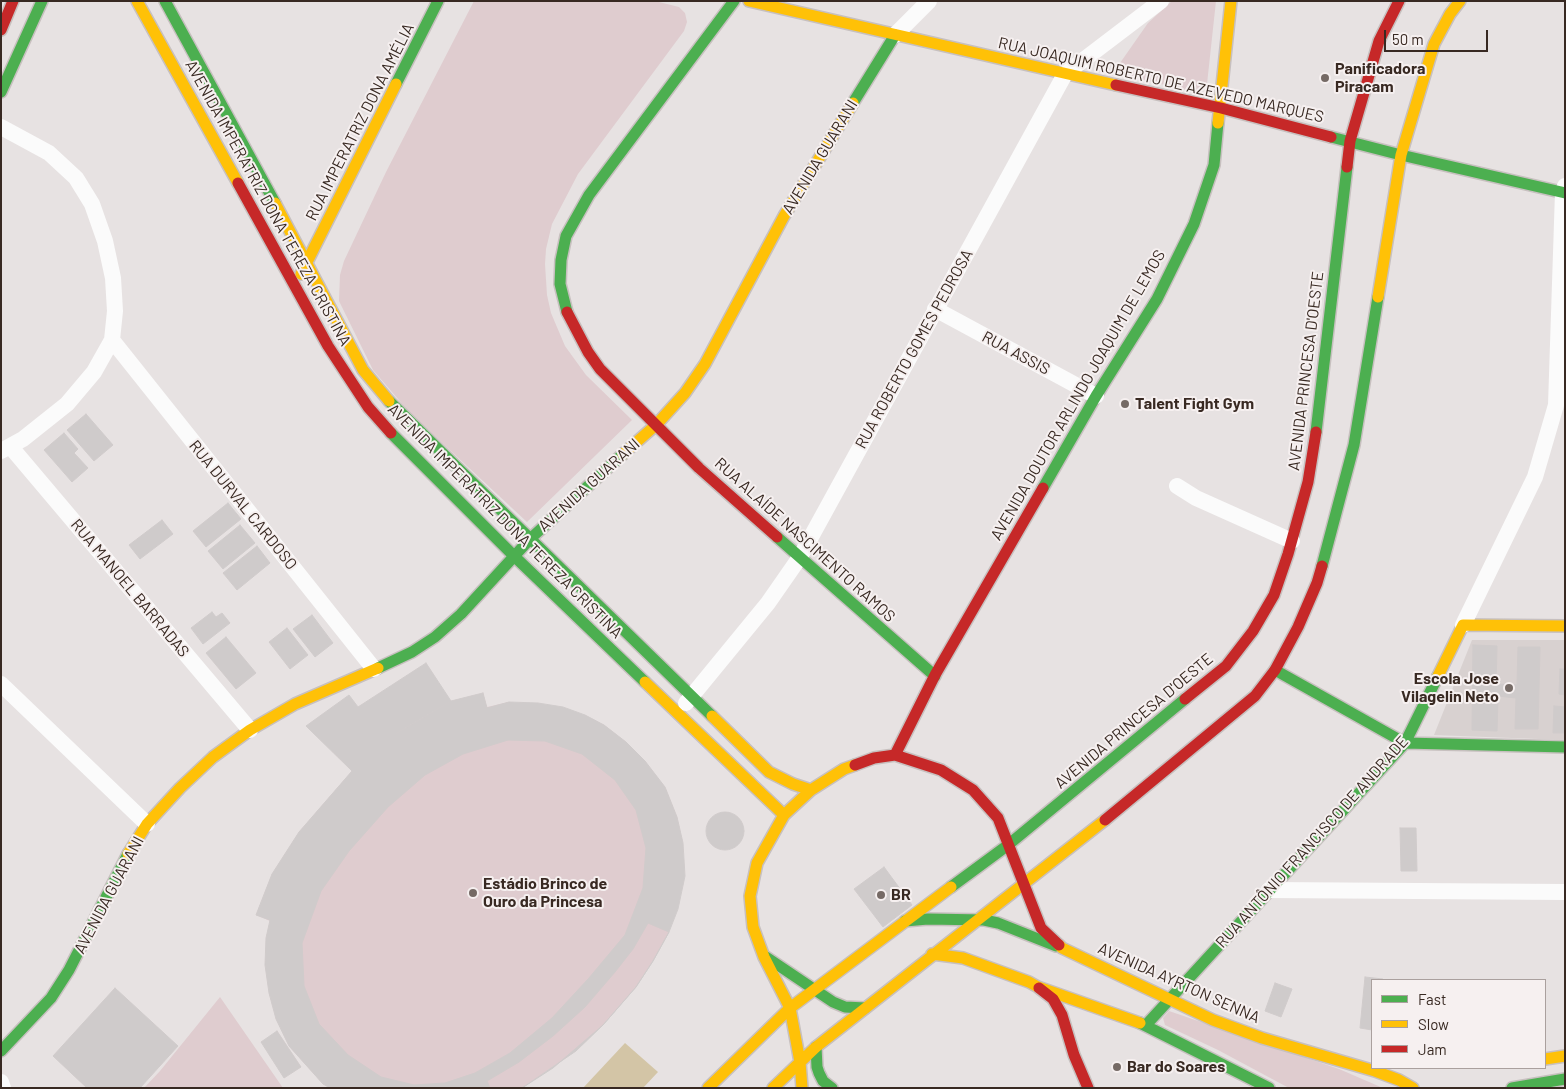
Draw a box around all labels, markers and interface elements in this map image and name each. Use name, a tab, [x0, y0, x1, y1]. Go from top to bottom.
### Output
street label: RUA IMPERATRIZ DONA AMÉLIA	[302, 20, 418, 224]
scale bar	[1386, 20, 1490, 52]
text: 50 m	[1392, 30, 1424, 48]
street label: RUA JOAQUIM ROBERTO DE AZEVEDO MARQUES	[996, 33, 1326, 127]
street label: AVENIDA IMPERATRIZ DONA TEREZA CRISTINA	[181, 57, 355, 349]
place label: Panificadora Piracam	[1335, 59, 1425, 97]
marker: Panificadora Piracam	[1319, 72, 1331, 84]
street label: AVENIDA GUARANI	[778, 96, 862, 218]
street label: RUA ROBERTO GOMES PEDROSA	[851, 246, 977, 452]
street label: AVENIDA DOUTOR ARLINDO JOAQUIM DE LEMOS	[987, 246, 1169, 544]
street label: AVENIDA PRINCESA D'OESTE	[1284, 270, 1328, 472]
street label: RUA ASSIS	[979, 327, 1053, 379]
place label: Talent Fight Gym	[1135, 394, 1254, 414]
marker: Talent Fight Gym	[1119, 398, 1131, 410]
street label: AVENIDA IMPERATRIZ DONA TEREZA CRISTINA	[384, 400, 626, 642]
street label: AVENIDA GUARANI	[534, 434, 644, 536]
street label: RUA DURVAL CARDOSO	[185, 436, 301, 574]
street label: RUA ALAÍDE NASCIMENTO RAMOS	[711, 454, 899, 626]
street label: RUA MANOEL BARRADAS	[67, 515, 193, 661]
street label: AVENIDA PRINCESA D'OESTE	[1051, 649, 1217, 793]
place label: Escola Jose Vilagelin Neto	[1401, 669, 1499, 707]
marker: Escola Jose Vilagelin Neto	[1503, 682, 1515, 694]
street label: RUA ANTÔNIO FRANCISCO DE ANDRADE	[1212, 732, 1412, 952]
street label: AVENIDA GUARANI	[70, 833, 148, 957]
place label: Estádio Brinco de Ouro da Princesa	[483, 874, 607, 912]
place label: BR	[891, 885, 911, 905]
marker: Estádio Brinco de Ouro da Princesa	[467, 887, 479, 899]
marker: BR	[875, 889, 887, 901]
street label: AVENIDA AYRTON SENNA	[1095, 939, 1263, 1027]
legend	[1371, 979, 1546, 1069]
text: Fast	[1418, 990, 1446, 1008]
text: Slow	[1418, 1015, 1449, 1033]
text: Jam	[1418, 1040, 1447, 1058]
place label: Bar do Soares	[1127, 1057, 1225, 1077]
marker: Bar do Soares	[1111, 1061, 1123, 1073]

